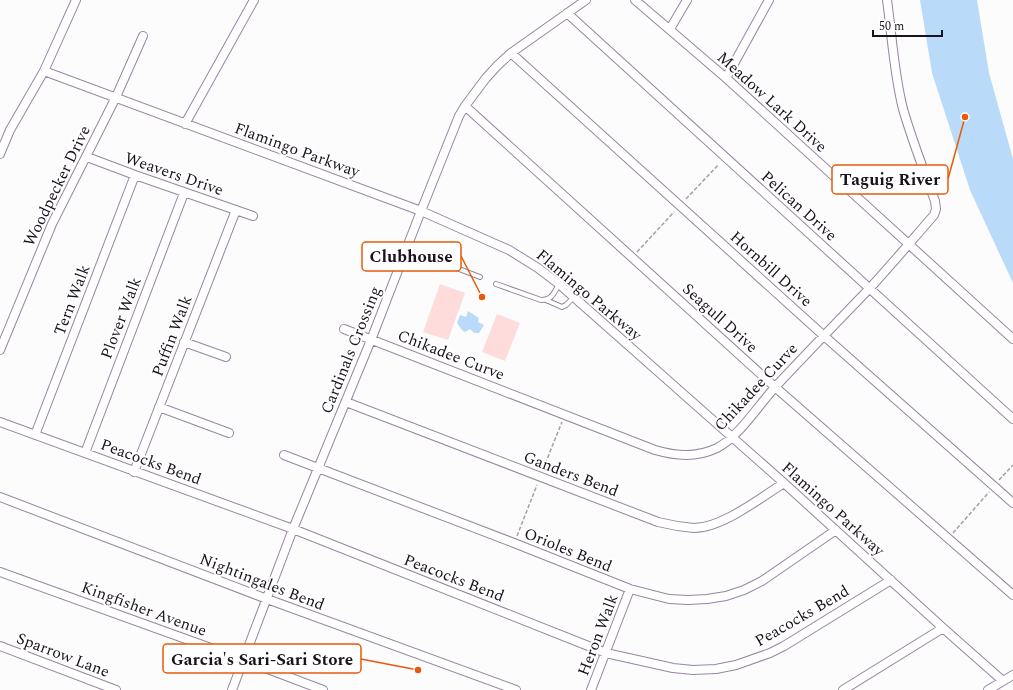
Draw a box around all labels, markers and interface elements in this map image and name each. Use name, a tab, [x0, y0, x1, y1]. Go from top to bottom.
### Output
scale bar	[873, 12, 942, 38]
text: 50 m	[879, 17, 904, 36]
street label: Meadow Lark Drive	[712, 46, 832, 158]
street label: Flamingo Parkway	[231, 116, 364, 184]
street label: Woodpecker Drive	[17, 121, 97, 251]
street label: Weavers Drive	[121, 146, 227, 202]
street label: Pelican Drive	[756, 165, 842, 247]
callout: Taguig River	[832, 165, 948, 194]
text: Taguig River	[840, 167, 941, 193]
street label: Hornbill Drive	[724, 225, 818, 313]
callout: Clubhouse	[362, 242, 461, 271]
street label: Flamingo Parkway	[531, 243, 648, 347]
text: Clubhouse	[369, 244, 453, 270]
street label: Tern Walk	[48, 261, 97, 339]
street label: Plover Walk	[94, 273, 148, 362]
street label: Seagull Drive	[677, 277, 763, 359]
street label: Cardinals Crossing	[314, 283, 388, 417]
street label: Puffin Walk	[146, 292, 198, 380]
street label: Chikadee Curve	[394, 324, 508, 386]
street label: Chikadee Curve	[709, 337, 803, 437]
street label: Peacocks Bend	[97, 433, 205, 491]
street label: Ganders Bend	[520, 445, 622, 503]
street label: Flamingo Parkway	[776, 456, 891, 563]
street label: Orioles Bend	[520, 521, 616, 579]
street label: Nightingales Bend	[196, 547, 328, 617]
street label: Peacocks Bend	[400, 548, 508, 608]
street label: Kingfisher Avenue	[78, 575, 210, 643]
street label: Peacocks Bend	[750, 579, 854, 653]
street label: Heron Walk	[571, 591, 625, 679]
street label: Sparrow Lane	[13, 626, 113, 684]
callout: Garcia's Sari-Sari Store	[163, 644, 361, 673]
text: Garcia's Sari-Sari Store	[171, 647, 353, 673]

